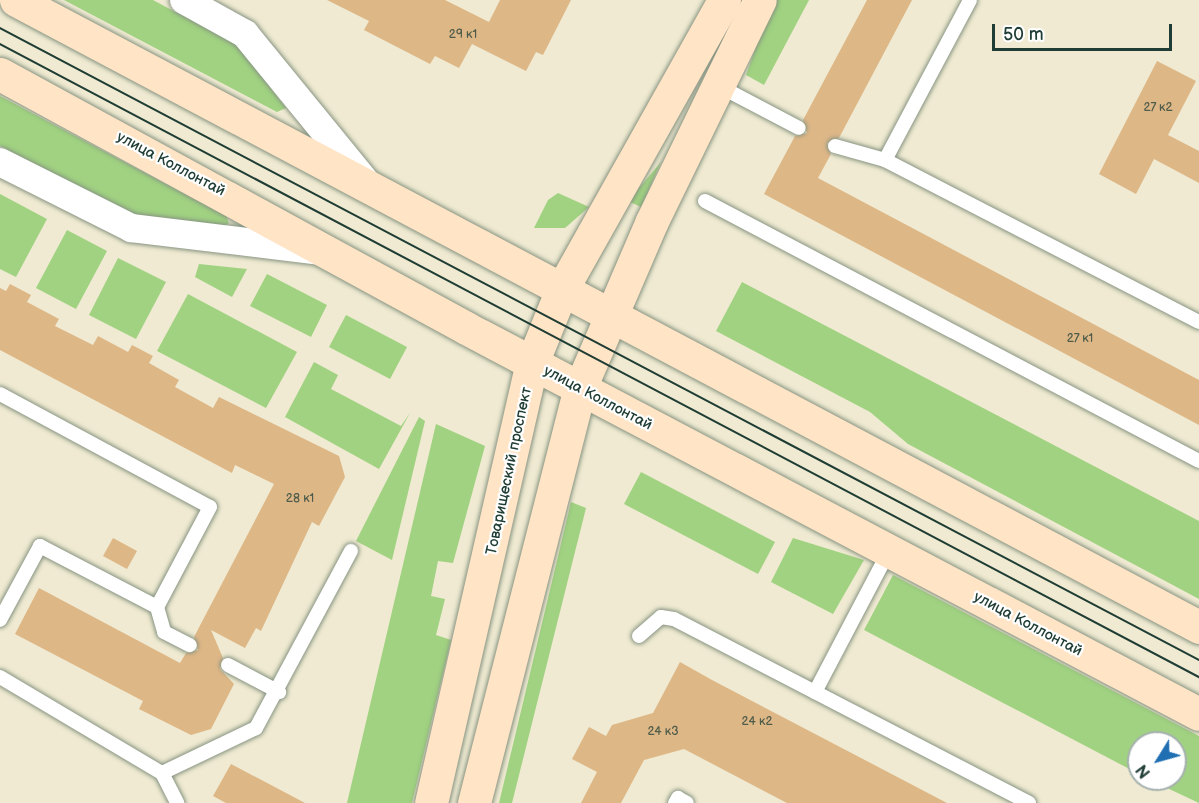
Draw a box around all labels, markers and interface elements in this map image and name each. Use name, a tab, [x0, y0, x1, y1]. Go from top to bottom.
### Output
scale bar	[995, 12, 1175, 50]
text: 50 m	[1003, 24, 1044, 45]
house number: 29 к1	[449, 28, 477, 42]
house number: 27 к2	[1143, 101, 1173, 115]
street label: улица Коллонтай	[114, 128, 228, 200]
house number: 27 к1	[1066, 332, 1094, 346]
street label: улица Коллонтай	[541, 362, 655, 434]
street label: Товарищеский проспект	[482, 385, 536, 557]
house number: 28 к1	[286, 492, 314, 506]
street label: улица Коллонтай	[971, 588, 1085, 660]
house number: 24 к2	[742, 715, 772, 729]
house number: 24 к3	[647, 725, 679, 739]
north arrow	[1127, 731, 1187, 791]
text: N	[1133, 760, 1155, 781]

